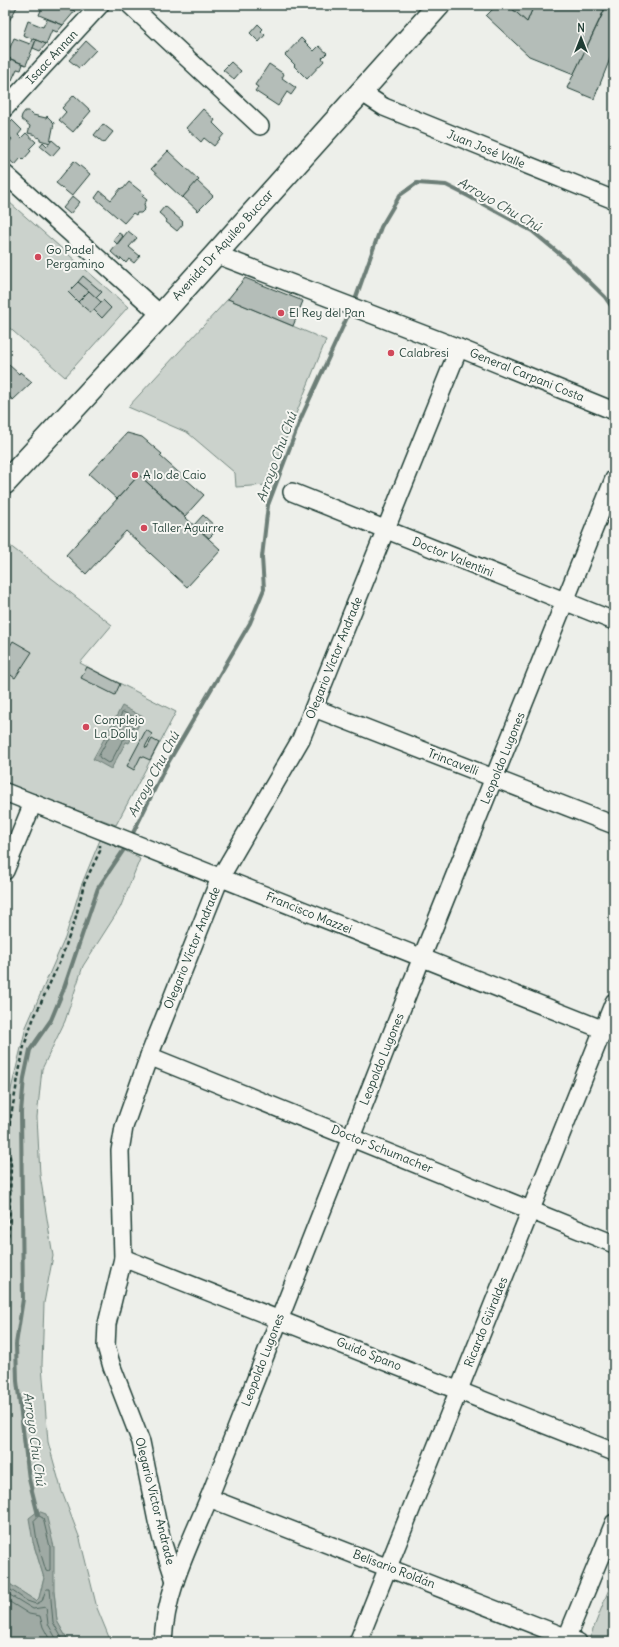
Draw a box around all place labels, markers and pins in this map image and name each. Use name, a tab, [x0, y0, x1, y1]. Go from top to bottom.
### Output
place label: Go Padel Pergamino	[46, 242, 105, 271]
marker: Go Padel Pergamino	[33, 252, 43, 262]
place label: El Rey del Pan	[289, 305, 365, 320]
marker: El Rey del Pan	[276, 308, 286, 318]
place label: Calabresi	[399, 345, 449, 360]
marker: Calabresi	[386, 348, 396, 358]
place label: A lo de Caio	[143, 467, 207, 482]
marker: A lo de Caio	[130, 470, 140, 480]
place label: Taller Aguirre	[152, 520, 224, 535]
marker: Taller Aguirre	[139, 523, 149, 533]
place label: Complejo La Dolly	[94, 712, 145, 741]
marker: Complejo La Dolly	[81, 722, 91, 732]

